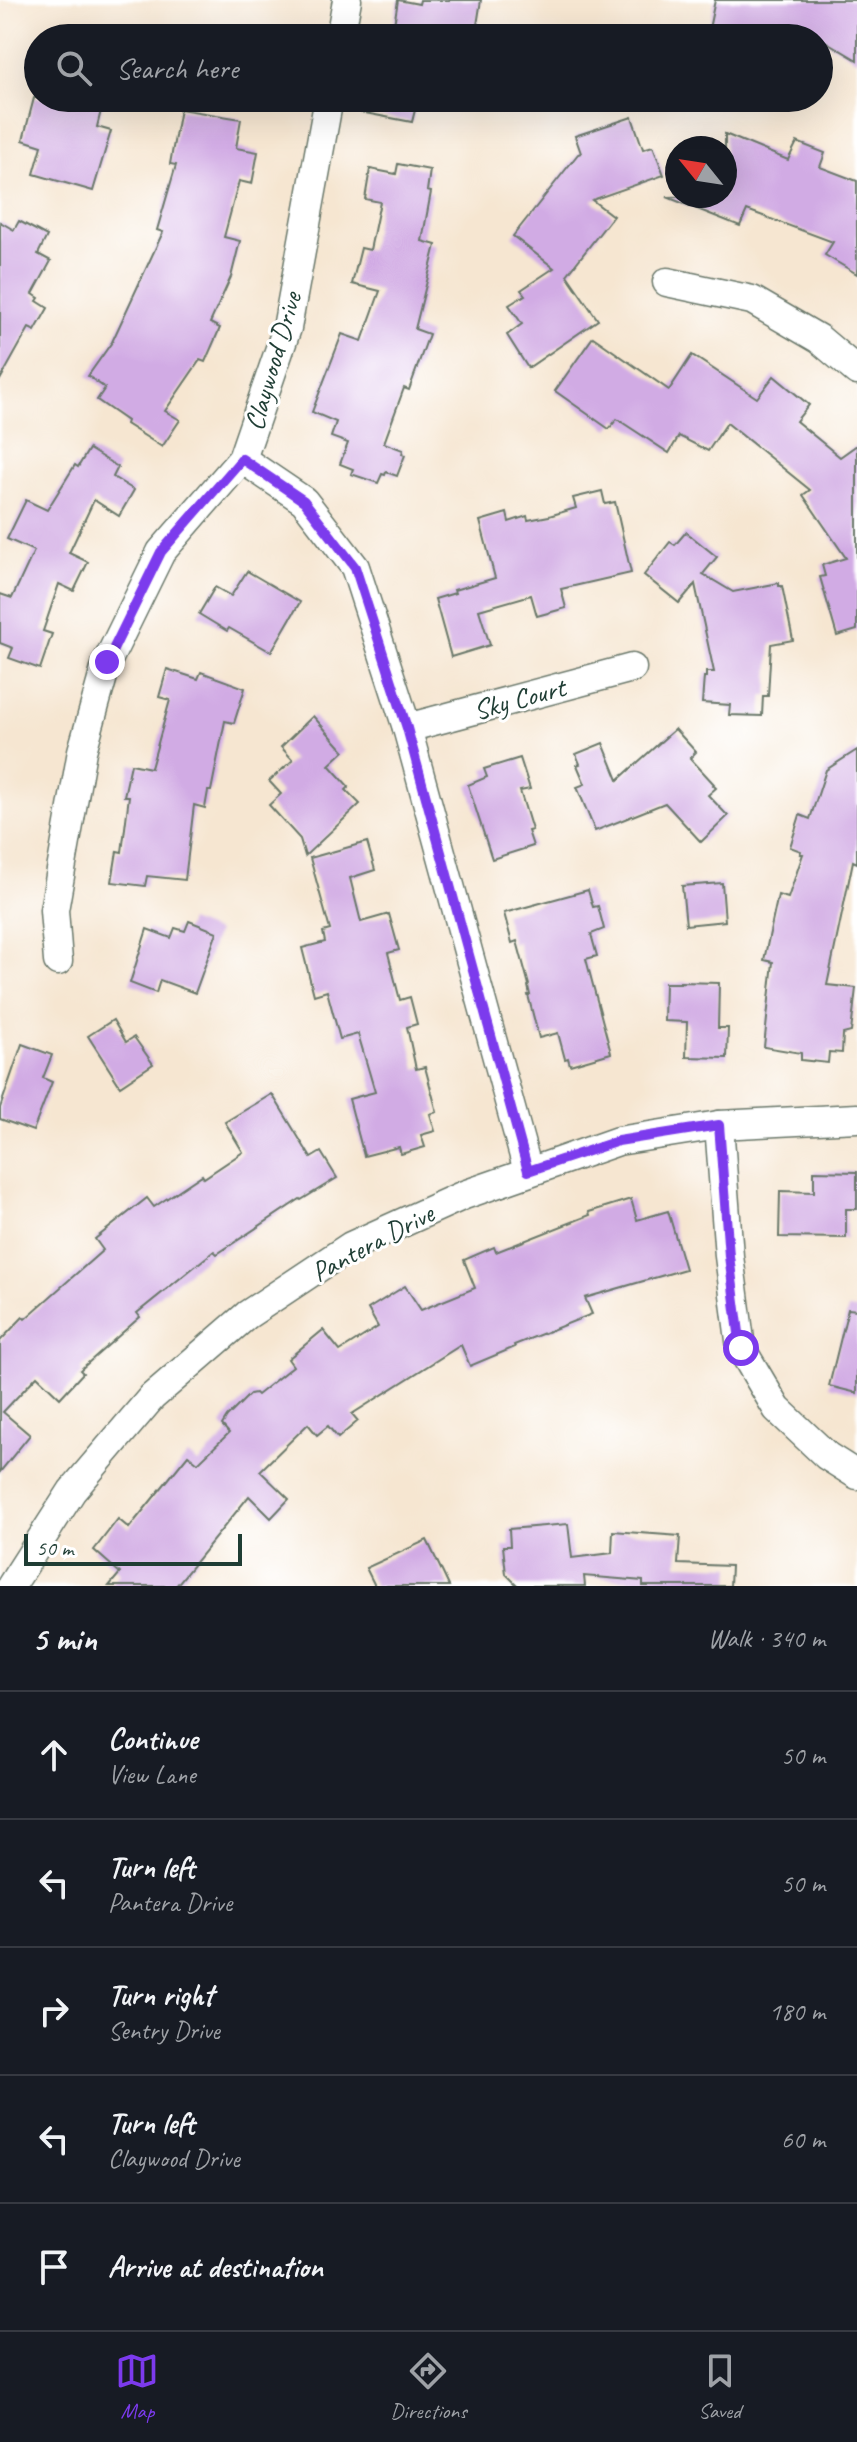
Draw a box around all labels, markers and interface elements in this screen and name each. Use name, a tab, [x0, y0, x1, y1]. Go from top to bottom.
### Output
search box	[24, 24, 833, 112]
icon: search	[52, 46, 96, 90]
text: Search here	[116, 49, 238, 87]
north arrow	[665, 136, 737, 208]
street label: Claywood Drive	[236, 286, 309, 434]
route end	[89, 644, 125, 680]
street label: Sky Court	[469, 669, 571, 727]
street label: Pantera Drive	[305, 1195, 441, 1289]
route start	[723, 1330, 759, 1366]
scale bar	[24, 1530, 242, 1566]
text: 50 m	[36, 1534, 73, 1562]
text: 5 min	[32, 1617, 97, 1660]
text: Walk · 340 m	[708, 1622, 825, 1655]
text: Continue	[108, 1720, 198, 1758]
icon: ahead	[32, 1733, 76, 1777]
text: 50 m	[781, 1739, 825, 1772]
text: View Lane	[108, 1758, 196, 1791]
text: Turn left	[108, 1848, 195, 1886]
icon: left	[32, 1861, 76, 1905]
text: 50 m	[781, 1867, 825, 1900]
text: Pantera Drive	[108, 1886, 232, 1919]
text: Turn right	[108, 1976, 213, 2014]
icon: right	[32, 1989, 76, 2033]
text: 180 m	[769, 1995, 825, 2028]
text: Sentry Drive	[108, 2014, 220, 2047]
text: Turn left	[108, 2104, 195, 2142]
icon: left	[32, 2117, 76, 2161]
text: 60 m	[781, 2123, 825, 2156]
text: Claywood Drive	[108, 2142, 240, 2175]
icon: arrive	[32, 2245, 76, 2289]
text: Arrive at destination	[108, 2248, 323, 2286]
tab: Map	[115, 2349, 159, 2425]
tab: Directions	[390, 2349, 467, 2425]
tab: Saved	[698, 2349, 742, 2425]

